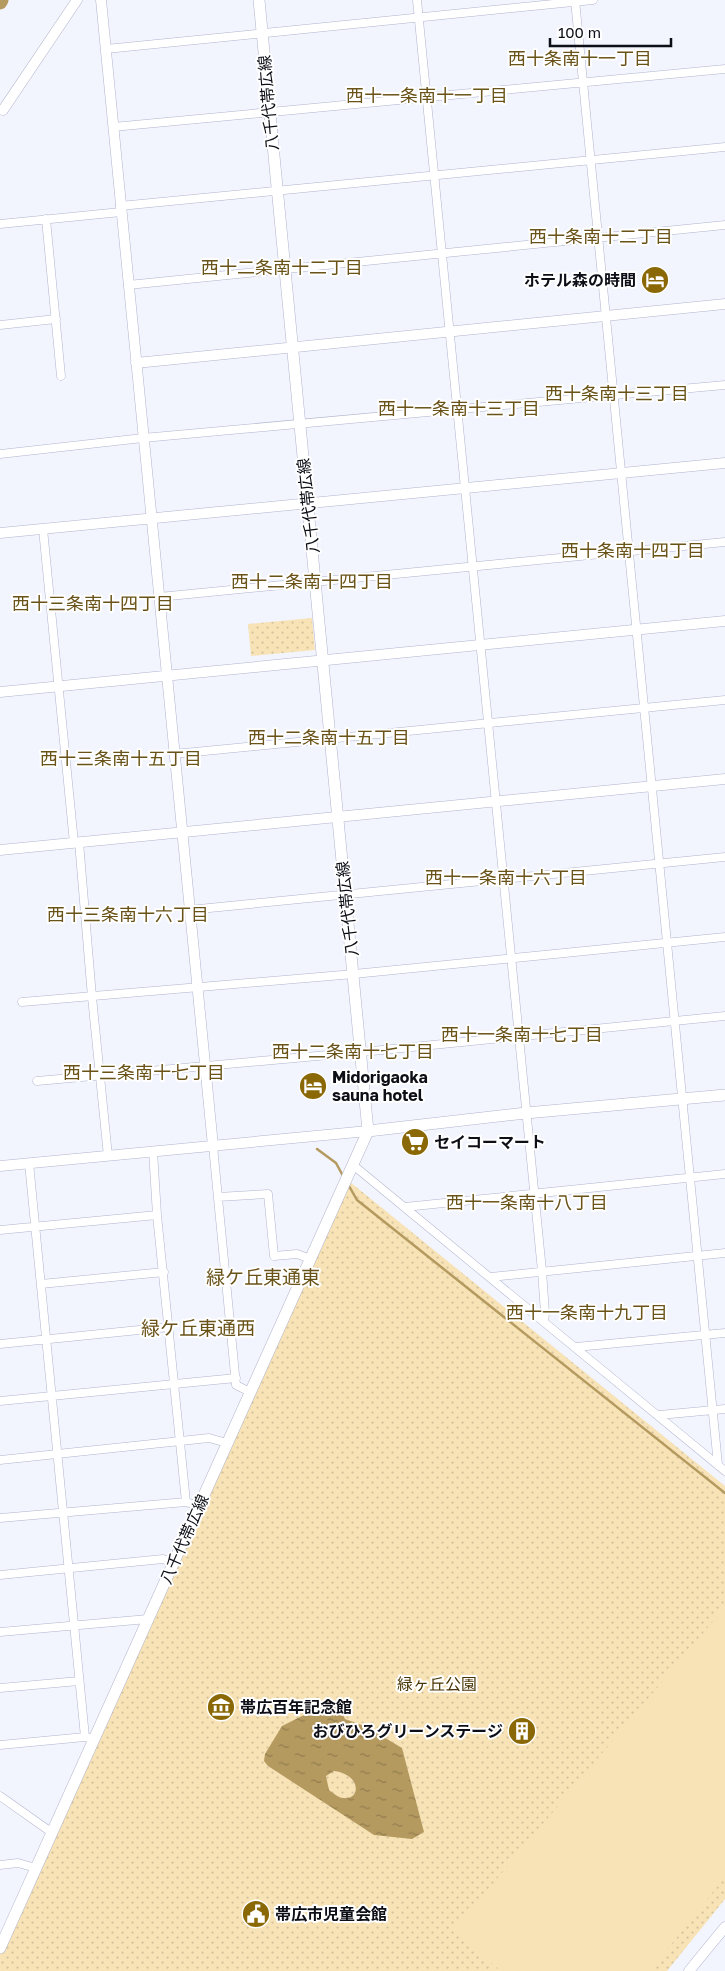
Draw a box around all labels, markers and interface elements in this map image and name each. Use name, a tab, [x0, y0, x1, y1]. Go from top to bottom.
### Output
scale bar	[550, 15, 671, 47]
text: 100 m	[558, 23, 601, 41]
district label: 西十条南十一丁目	[508, 47, 652, 69]
street label: 八千代帯広線	[254, 54, 282, 152]
district label: 西十一条南十一丁目	[346, 84, 508, 106]
district label: 西十条南十二丁目	[529, 225, 673, 247]
district label: 西十二条南十二丁目	[201, 256, 363, 278]
hotel icon: ホテル森の時間	[640, 265, 670, 295]
place label: ホテル森の時間	[524, 270, 636, 290]
district label: 西十条南十三丁目	[545, 382, 689, 404]
district label: 西十一条南十三丁目	[378, 397, 540, 419]
street label: 八千代帯広線	[293, 457, 323, 555]
district label: 西十条南十四丁目	[561, 539, 705, 561]
district label: 西十二条南十四丁目	[231, 570, 393, 592]
district label: 西十三条南十四丁目	[12, 592, 174, 614]
district label: 西十二条南十五丁目	[248, 726, 410, 748]
district label: 西十三条南十五丁目	[40, 747, 202, 769]
street label: 八千代帯広線	[332, 860, 362, 958]
district label: 西十一条南十六丁目	[425, 866, 587, 888]
district label: 西十三条南十六丁目	[47, 903, 209, 925]
district label: 西十一条南十七丁目	[441, 1023, 603, 1045]
district label: 西十二条南十七丁目	[272, 1040, 434, 1062]
district label: 西十三条南十七丁目	[63, 1061, 225, 1083]
place label: Midorigaoka sauna hotel	[332, 1067, 428, 1105]
hotel icon: Midorigaoka sauna hotel	[298, 1071, 328, 1101]
supermarket icon: セイコーマート	[400, 1127, 430, 1157]
place label: セイコーマート	[434, 1132, 546, 1152]
district label: 西十一条南十八丁目	[446, 1191, 608, 1213]
district label: 緑ケ丘東通東	[206, 1265, 320, 1288]
district label: 西十一条南十九丁目	[506, 1301, 668, 1323]
district label: 緑ケ丘東通西	[141, 1316, 255, 1339]
street label: 八千代帯広線	[155, 1491, 213, 1587]
park label: 緑ヶ丘公園	[397, 1674, 477, 1694]
museum icon: 帯広百年記念館	[206, 1692, 236, 1722]
place label: 帯広百年記念館	[240, 1697, 352, 1717]
building icon: おびひろグリーンステージ	[507, 1716, 537, 1746]
place label: おびひろグリーンステージ	[312, 1721, 503, 1741]
public building icon: 帯広市児童会館	[241, 1899, 271, 1929]
place label: 帯広市児童会館	[275, 1904, 387, 1924]

